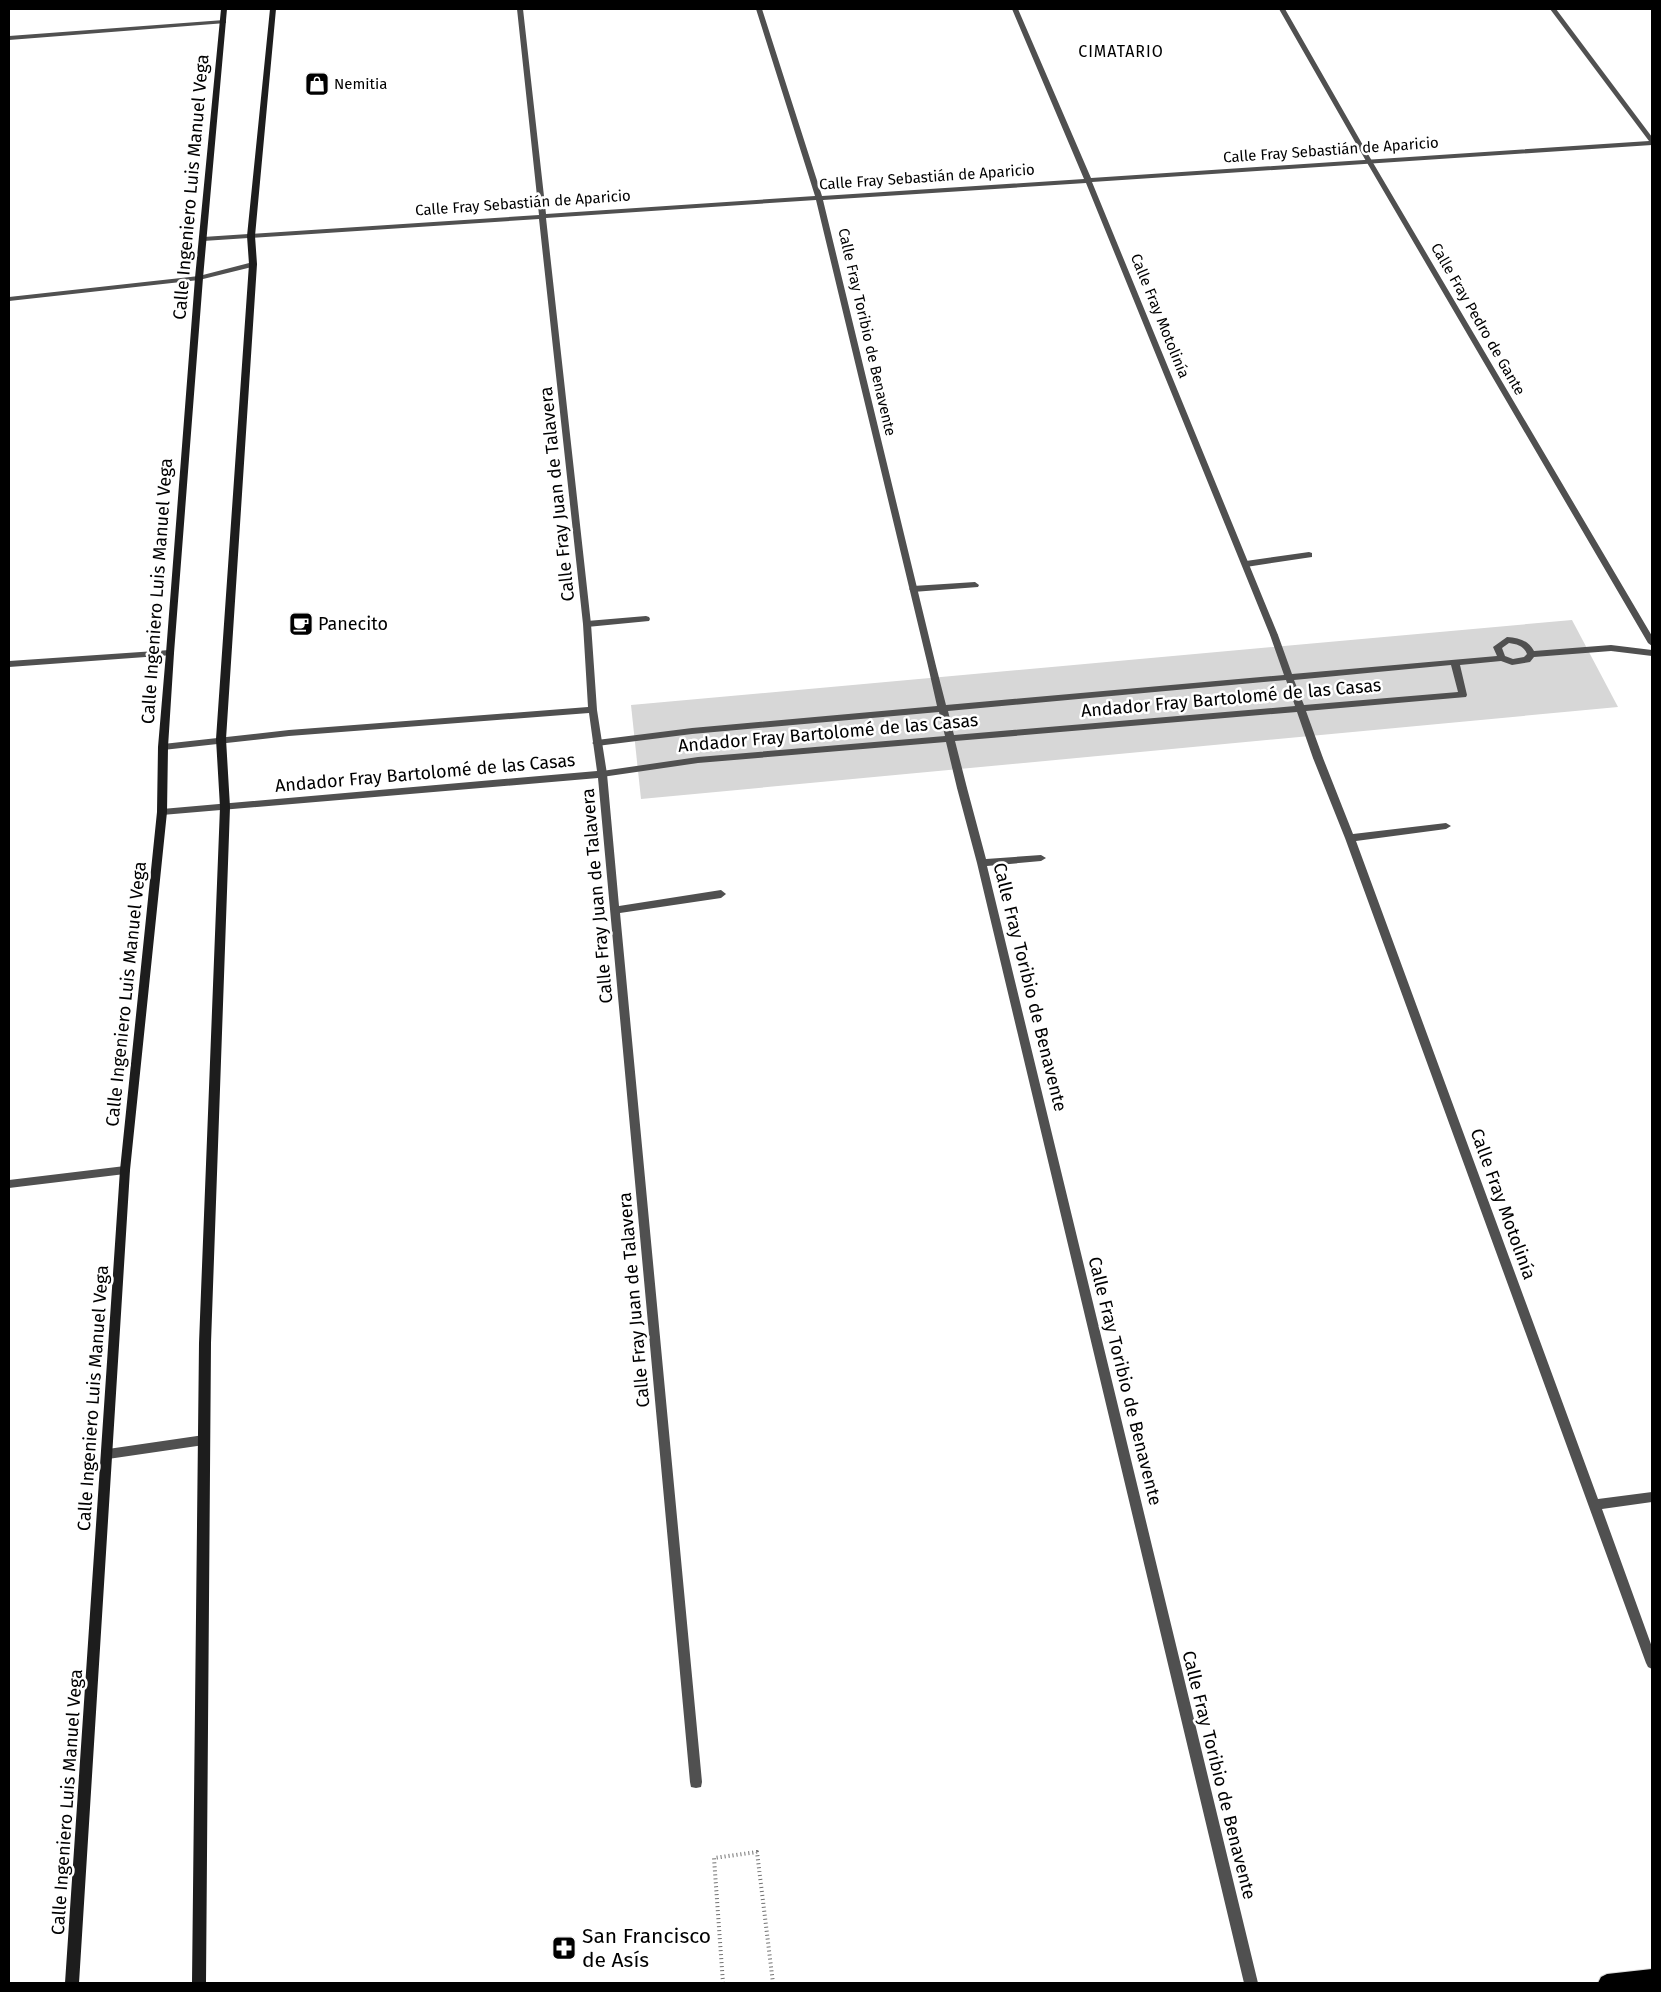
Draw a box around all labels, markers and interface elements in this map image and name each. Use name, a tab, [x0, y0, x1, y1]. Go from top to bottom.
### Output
district label: CIMATARIO	[1078, 42, 1164, 61]
street label: Calle Ingeniero Luis Manuel Vega	[168, 53, 214, 321]
shop icon: Nemitia	[304, 71, 330, 97]
place label: Nemitia	[334, 75, 387, 93]
street label: Calle Fray Sebastián de Aparicio	[1223, 133, 1439, 167]
street label: Calle Fray Sebastián de Aparicio	[819, 160, 1035, 194]
street label: Calle Fray Sebastián de Aparicio	[415, 186, 631, 220]
street label: Calle Fray Toribio de Benavente	[834, 226, 900, 438]
street label: Calle Fray Pedro de Gante	[1427, 240, 1529, 398]
street label: Calle Fray Motolinía	[1127, 251, 1193, 381]
street label: Calle Fray Juan de Talavera	[535, 385, 579, 603]
street label: Calle Ingeniero Luis Manuel Vega	[137, 457, 177, 725]
cafe icon: Panecito	[288, 611, 314, 637]
place label: Panecito	[318, 613, 388, 635]
street label: Andador Fray Bartolomé de las Casas	[1080, 674, 1382, 722]
street label: Andador Fray Bartolomé de las Casas	[677, 709, 979, 757]
street label: Andador Fray Bartolomé de las Casas	[274, 749, 576, 797]
street label: Calle Fray Juan de Talavera	[577, 787, 617, 1005]
street label: Calle Ingeniero Luis Manuel Vega	[101, 860, 151, 1128]
street label: Calle Fray Toribio de Benavente	[988, 860, 1072, 1114]
street label: Calle Fray Motolinía	[1465, 1125, 1541, 1283]
street label: Calle Fray Juan de Talavera	[614, 1191, 654, 1409]
street label: Calle Fray Toribio de Benavente	[1083, 1254, 1167, 1508]
street label: Calle Ingeniero Luis Manuel Vega	[73, 1264, 113, 1532]
street label: Calle Fray Toribio de Benavente	[1177, 1648, 1261, 1902]
street label: Calle Ingeniero Luis Manuel Vega	[47, 1668, 87, 1936]
place label: San Francisco de Asís	[582, 1923, 711, 1973]
pharmacy icon: San Francisco de Asís	[551, 1935, 577, 1961]

